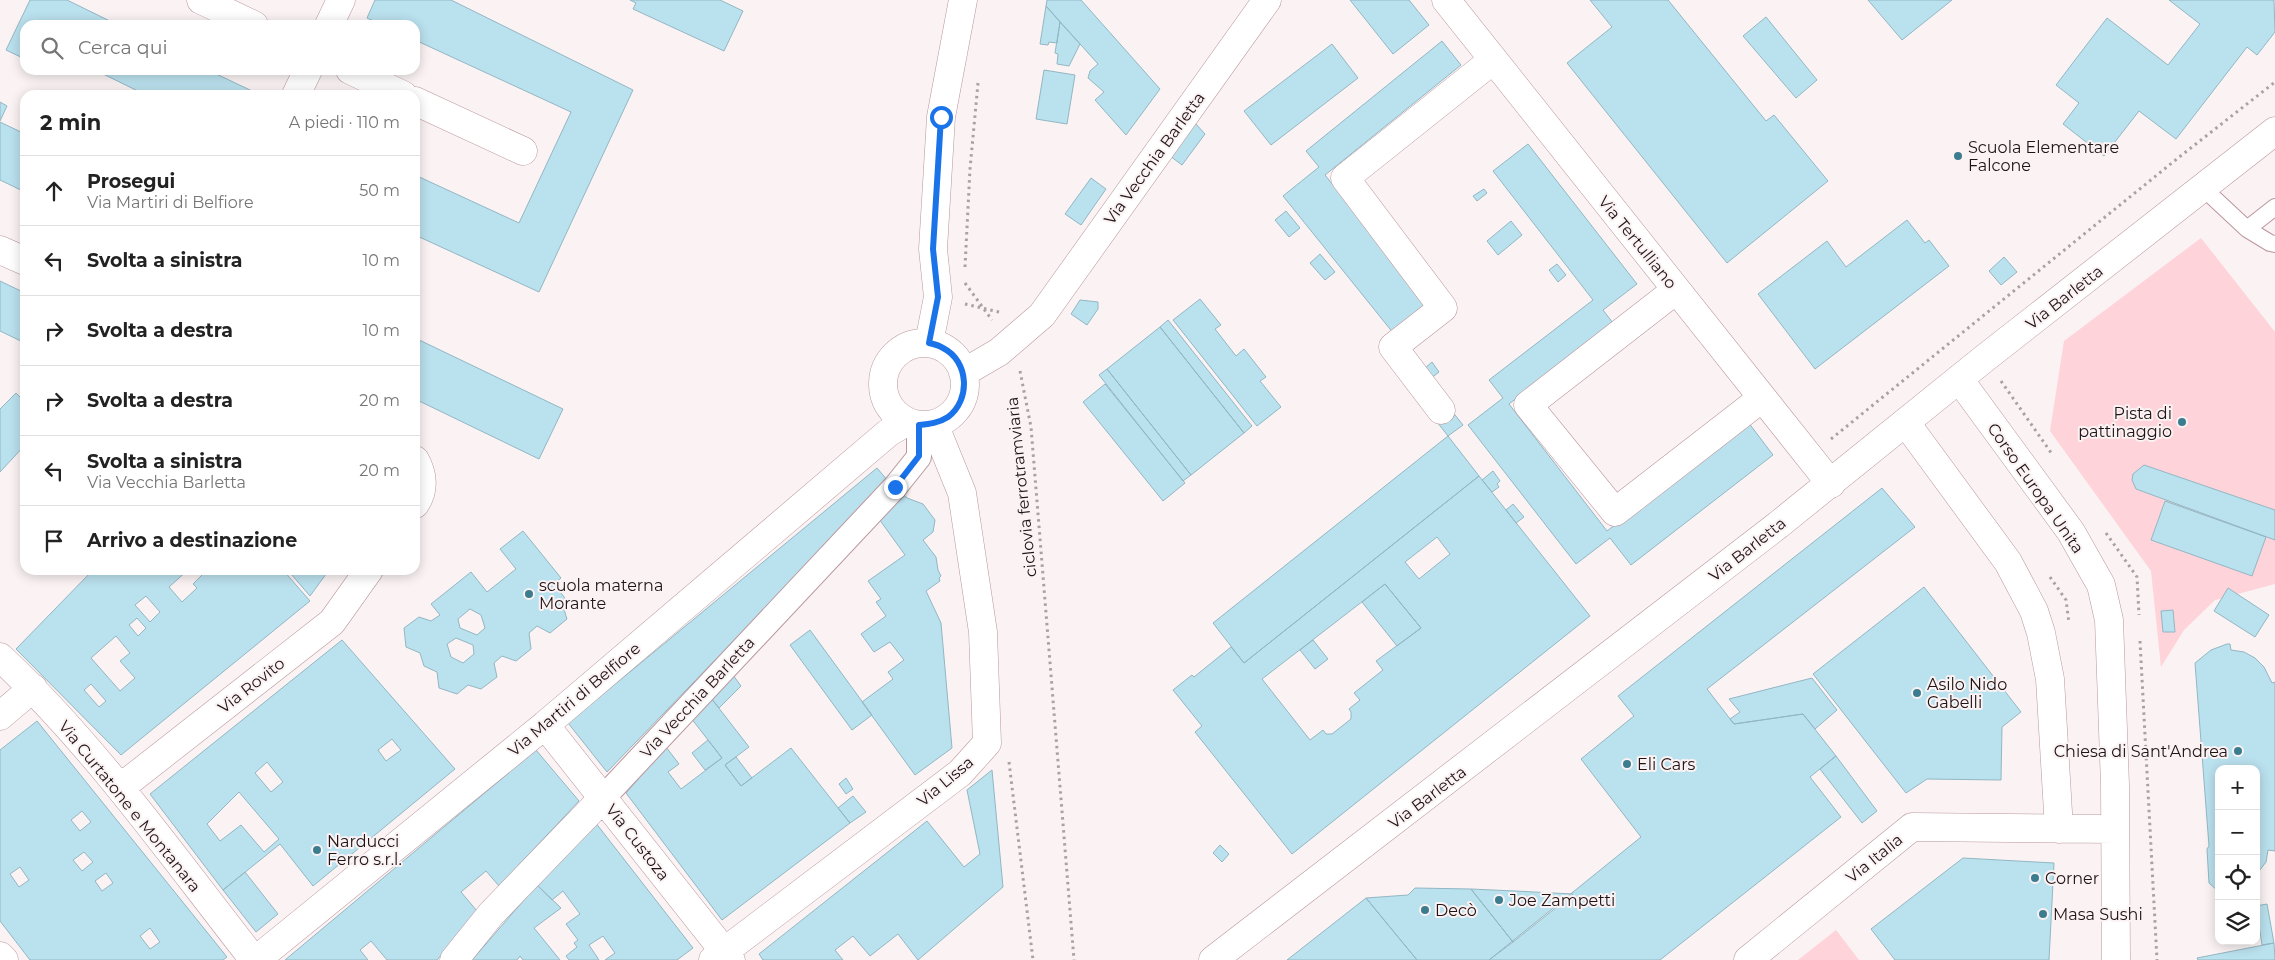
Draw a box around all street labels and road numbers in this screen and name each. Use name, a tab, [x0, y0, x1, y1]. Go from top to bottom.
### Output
street label: Via Vecchia Barletta	[1100, 88, 1209, 228]
street label: Via Tertulliano	[1594, 192, 1681, 293]
street label: Via Barletta	[2022, 261, 2107, 333]
street label: ciclovia ferrotramviaria	[1003, 396, 1040, 578]
street label: Corso Europa Unita	[1983, 419, 2088, 557]
street label: Via Barletta	[1705, 513, 1790, 585]
street label: Via Vecchia Barletta	[636, 633, 759, 762]
street label: Via Martiri di Belfiore	[504, 639, 644, 760]
street label: Via Rovito	[214, 654, 288, 717]
street label: Via Curtatone e Montanara	[55, 717, 205, 896]
street label: Via Lissa	[913, 752, 977, 810]
street label: Via Barletta	[1385, 762, 1470, 833]
street label: Via Custoza	[602, 800, 673, 884]
street label: Via Italia	[1842, 830, 1906, 887]

